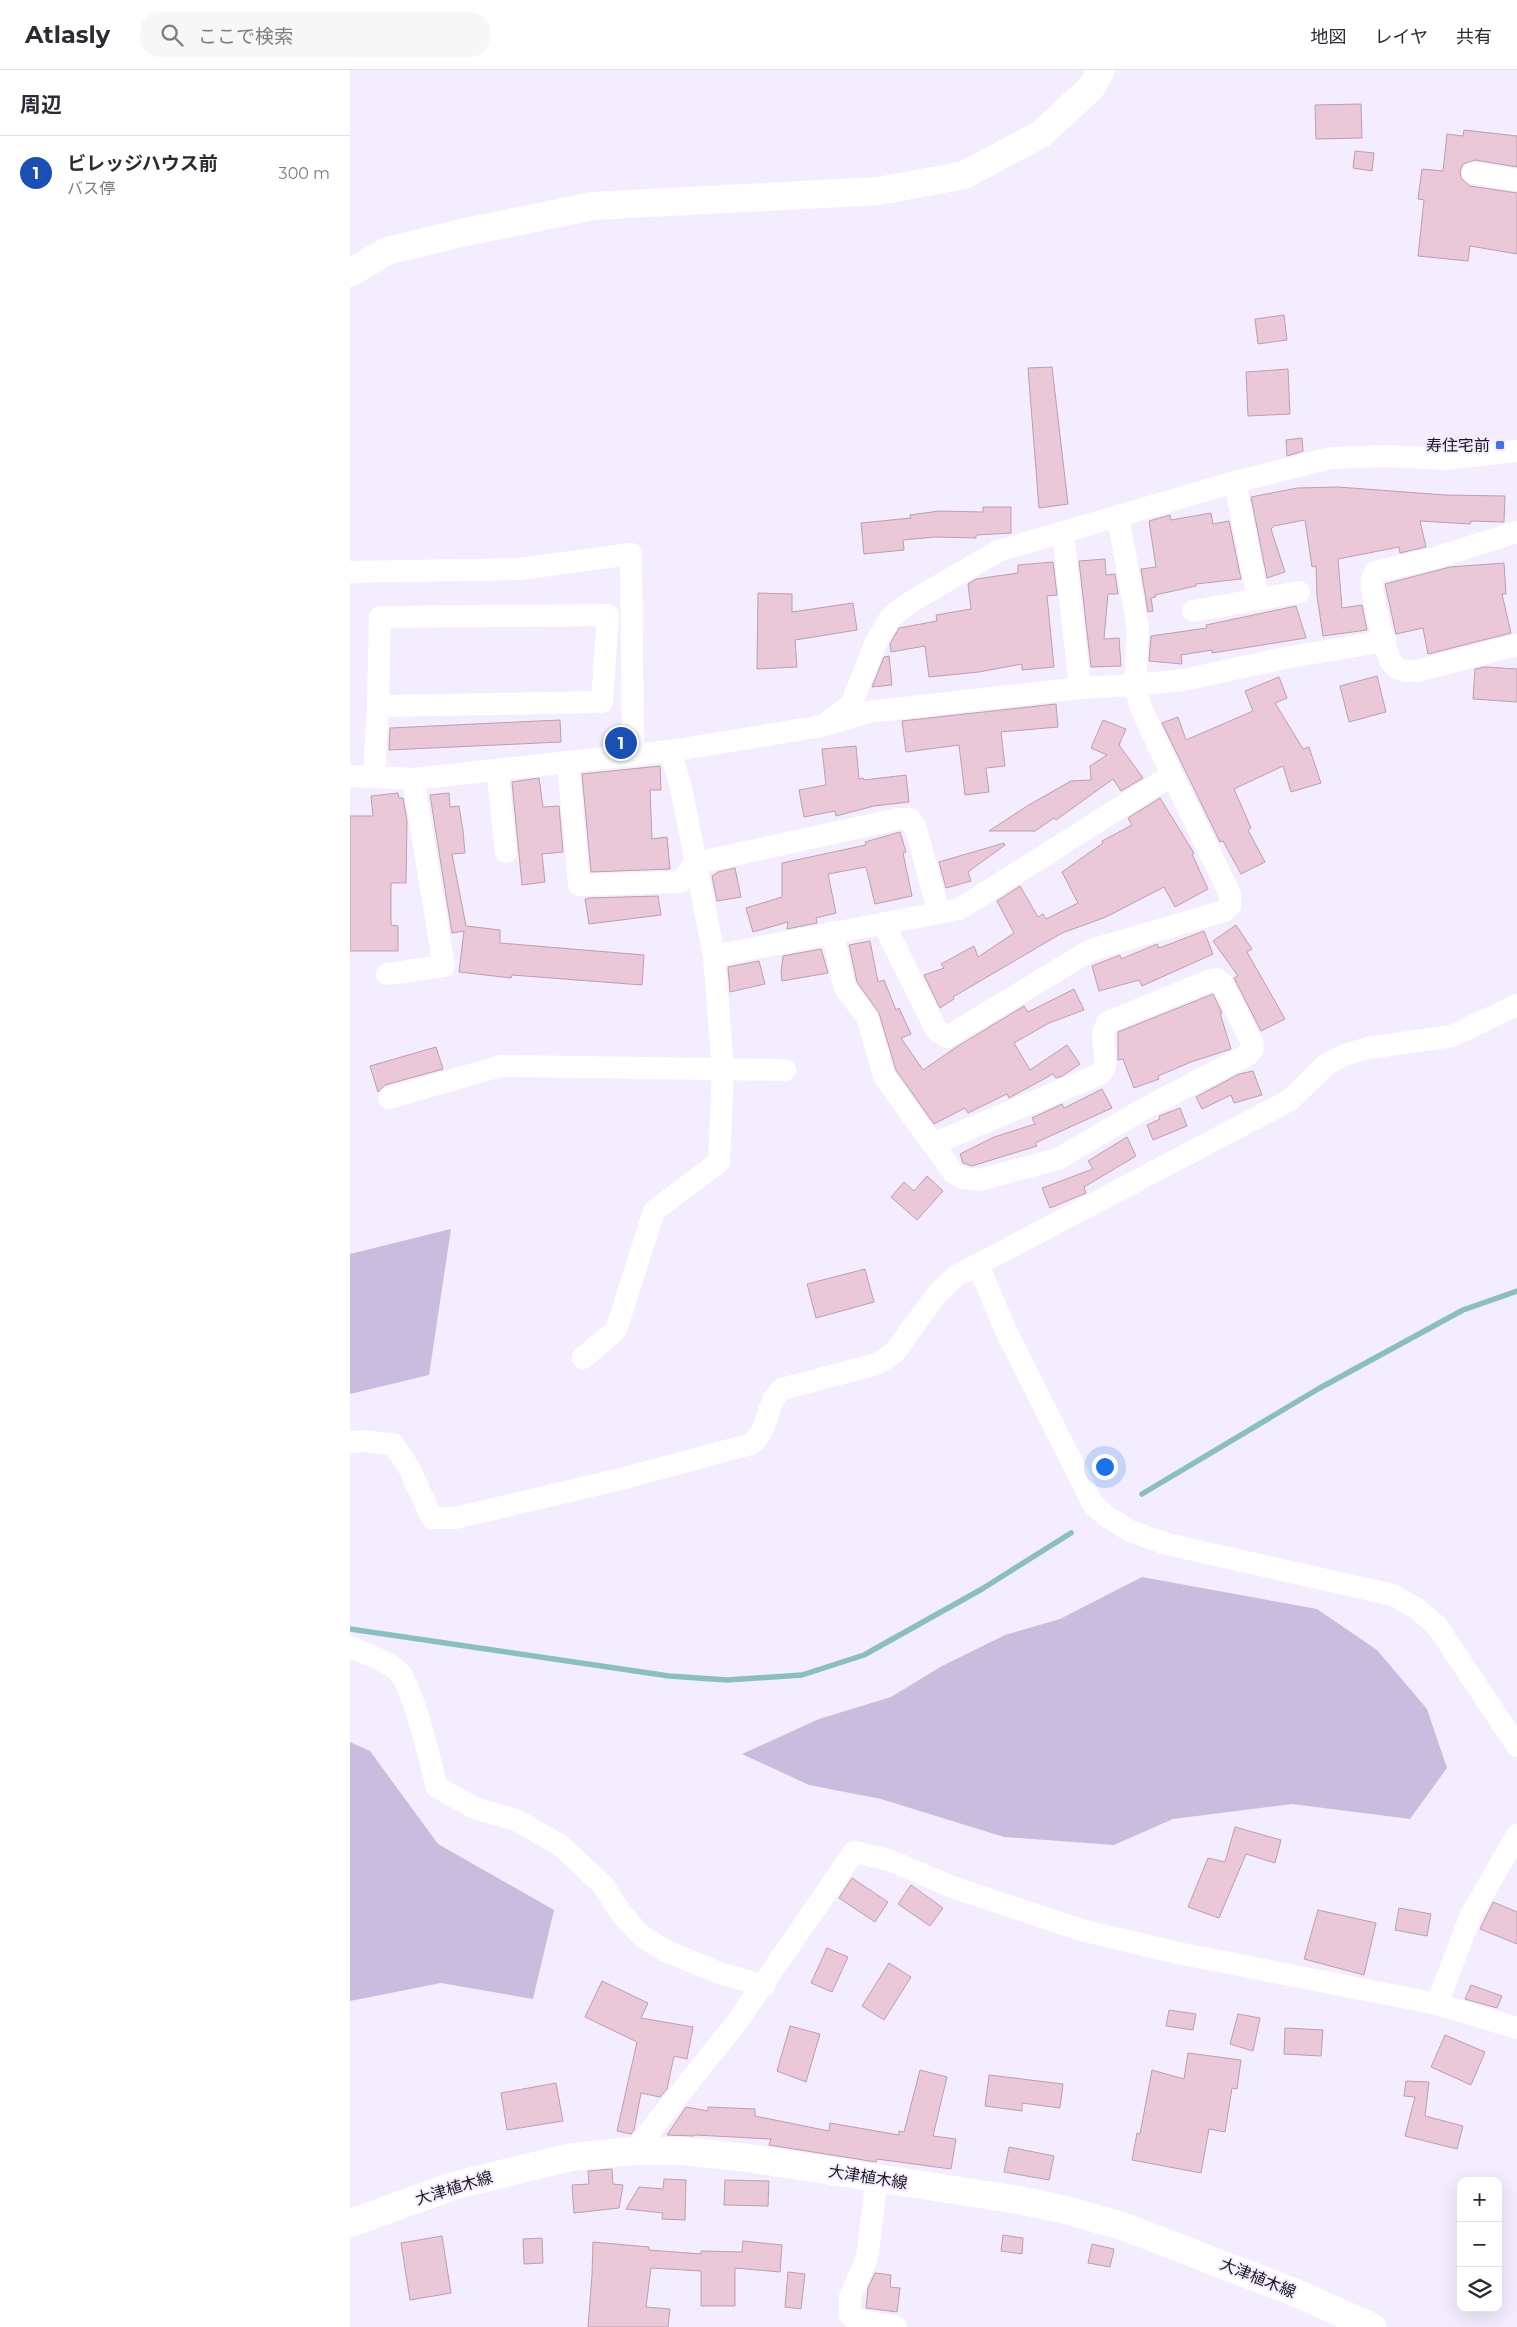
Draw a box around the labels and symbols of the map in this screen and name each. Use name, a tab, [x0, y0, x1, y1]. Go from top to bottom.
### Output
place label: 寿住宅前	[1426, 436, 1490, 455]
marker: 寿住宅前	[1494, 439, 1506, 451]
pin: 1	[605, 724, 637, 762]
your location	[1092, 1454, 1118, 1480]
street label: 大津植木線	[827, 2161, 909, 2193]
street label: 大津植木線	[413, 2167, 495, 2209]
street label: 大津植木線	[1217, 2254, 1299, 2302]

